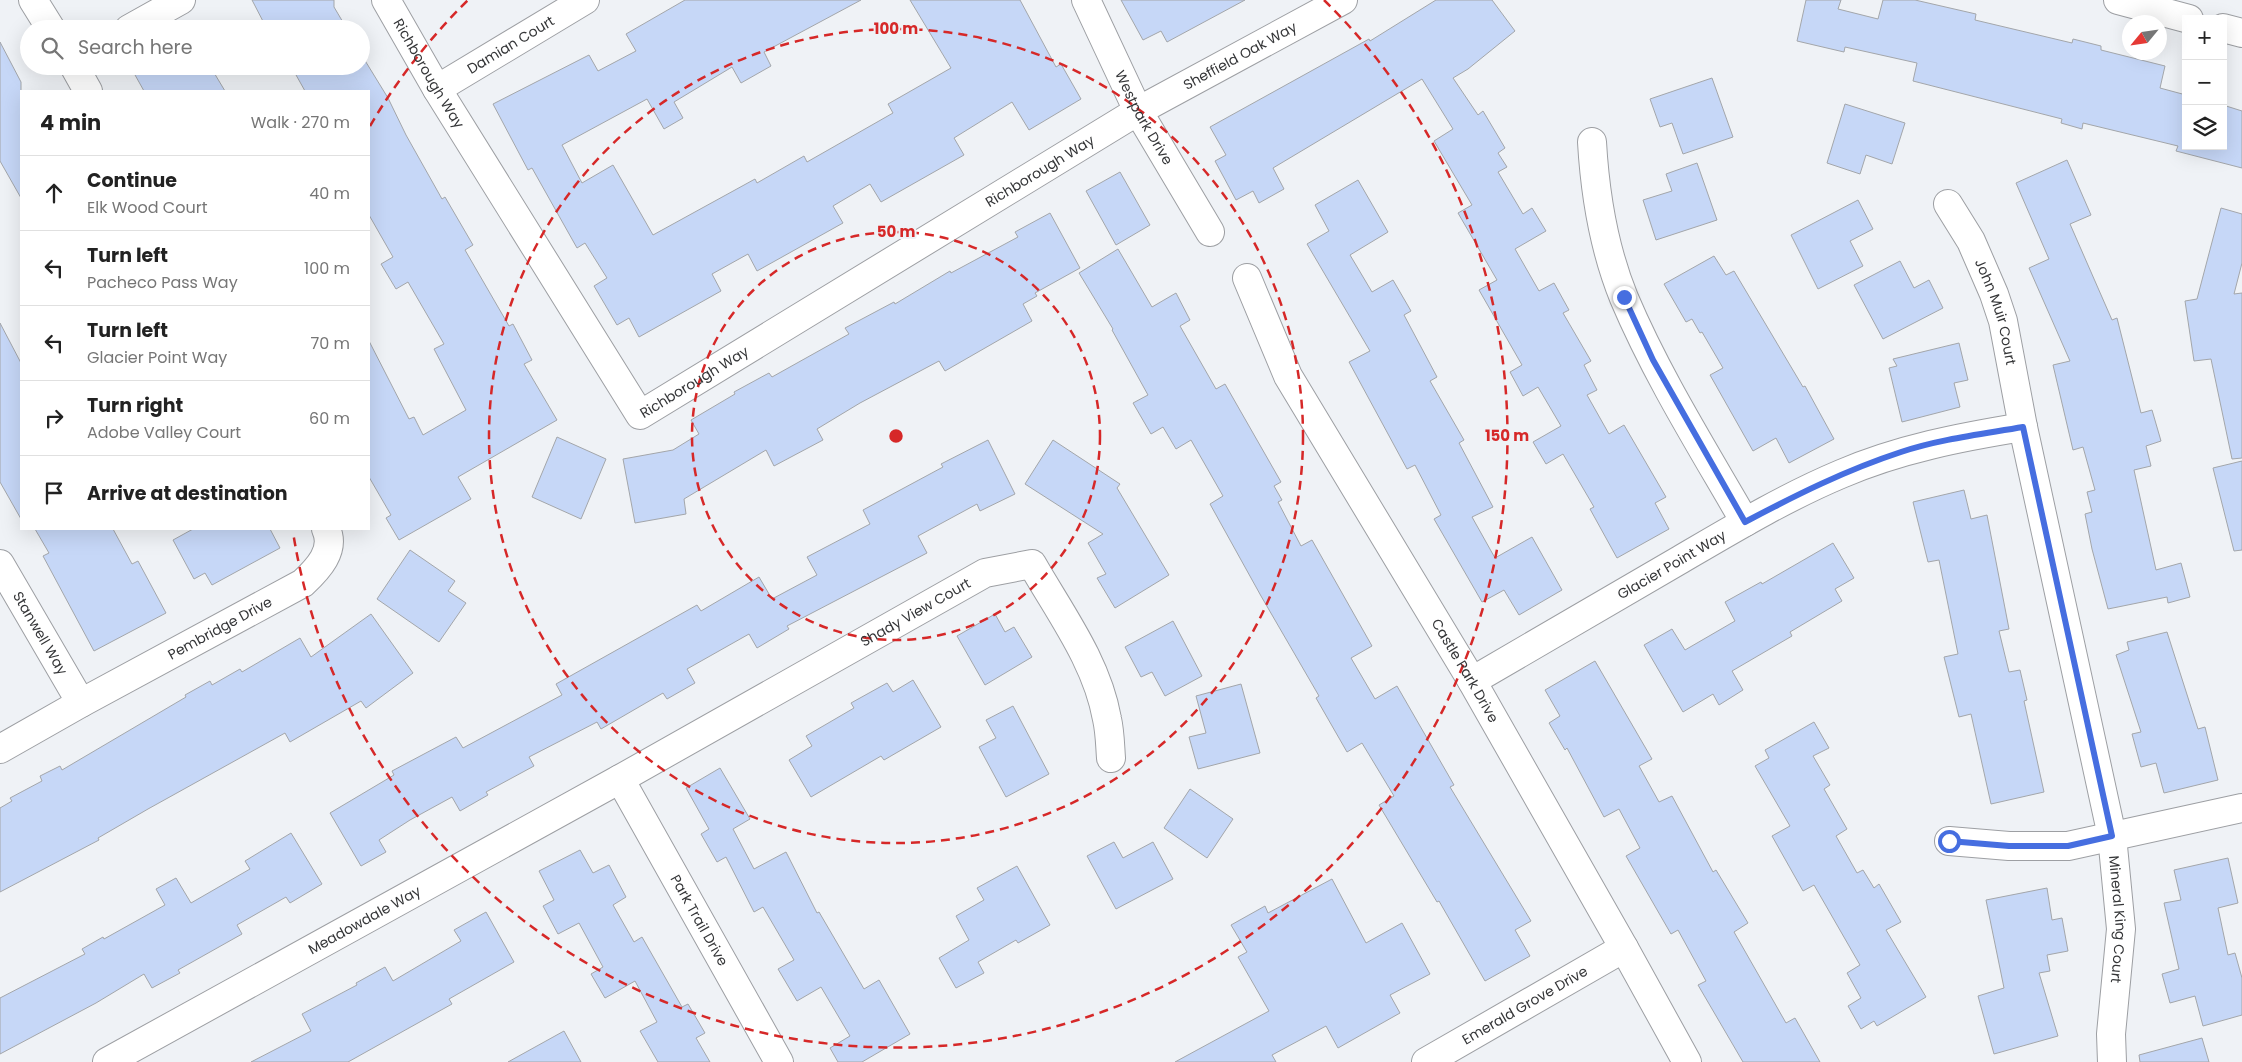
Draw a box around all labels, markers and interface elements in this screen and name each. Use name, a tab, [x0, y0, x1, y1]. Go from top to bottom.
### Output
street label: Damian Court	[463, 11, 558, 79]
street label: Richborough Way	[389, 15, 469, 132]
north arrow	[2122, 15, 2167, 60]
map controls	[2182, 15, 2227, 150]
button: +	[2182, 15, 2227, 60]
street label: Sheffield Oak Way	[1180, 17, 1300, 95]
text: 100 m	[874, 18, 918, 39]
search box	[20, 20, 370, 75]
icon: search	[38, 34, 66, 62]
text: Search here	[78, 34, 192, 61]
button: −	[2182, 60, 2227, 105]
street label: Westpark Drive	[1110, 67, 1178, 169]
button: layers	[2182, 105, 2227, 150]
text: 4 min	[40, 108, 101, 137]
text: Walk · 270 m	[251, 111, 350, 134]
street label: Richborough Way	[982, 130, 1098, 212]
text: Continue	[87, 167, 177, 194]
icon: ahead	[40, 179, 68, 207]
text: 40 m	[309, 182, 350, 205]
text: Elk Wood Court	[87, 196, 207, 219]
text: 50 m	[877, 221, 915, 242]
text: Turn left	[87, 242, 168, 269]
icon: left	[40, 254, 68, 282]
street label: John Muir Court	[1970, 255, 2021, 367]
text: 100 m	[304, 257, 350, 280]
text: Pacheco Pass Way	[87, 271, 238, 294]
route end	[1613, 286, 1636, 309]
text: Turn left	[87, 317, 168, 344]
icon: left	[40, 329, 68, 357]
text: 70 m	[310, 332, 350, 355]
street label: Richborough Way	[636, 341, 752, 423]
text: Glacier Point Way	[87, 346, 227, 369]
text: Turn right	[87, 392, 183, 419]
icon: right	[40, 404, 68, 432]
text: 60 m	[309, 407, 350, 430]
text: Adobe Valley Court	[87, 421, 241, 444]
text: 150 m	[1485, 425, 1529, 446]
centre of rings	[887, 427, 905, 445]
icon: arrive	[40, 479, 68, 507]
text: Arrive at destination	[87, 480, 288, 507]
street label: Glacier Point Way	[1613, 525, 1730, 604]
street label: Shady View Court	[857, 573, 974, 651]
street label: Stanwell Way	[8, 588, 73, 679]
street label: Pembridge Drive	[164, 591, 276, 664]
street label: Castle Park Drive	[1427, 615, 1504, 726]
route start	[1938, 830, 1961, 853]
street label: Mineral King Court	[2104, 855, 2131, 984]
street label: Park Trail Drive	[666, 871, 733, 970]
street label: Meadowdale Way	[304, 881, 425, 959]
street label: Emerald Grove Drive	[1458, 961, 1592, 1049]

